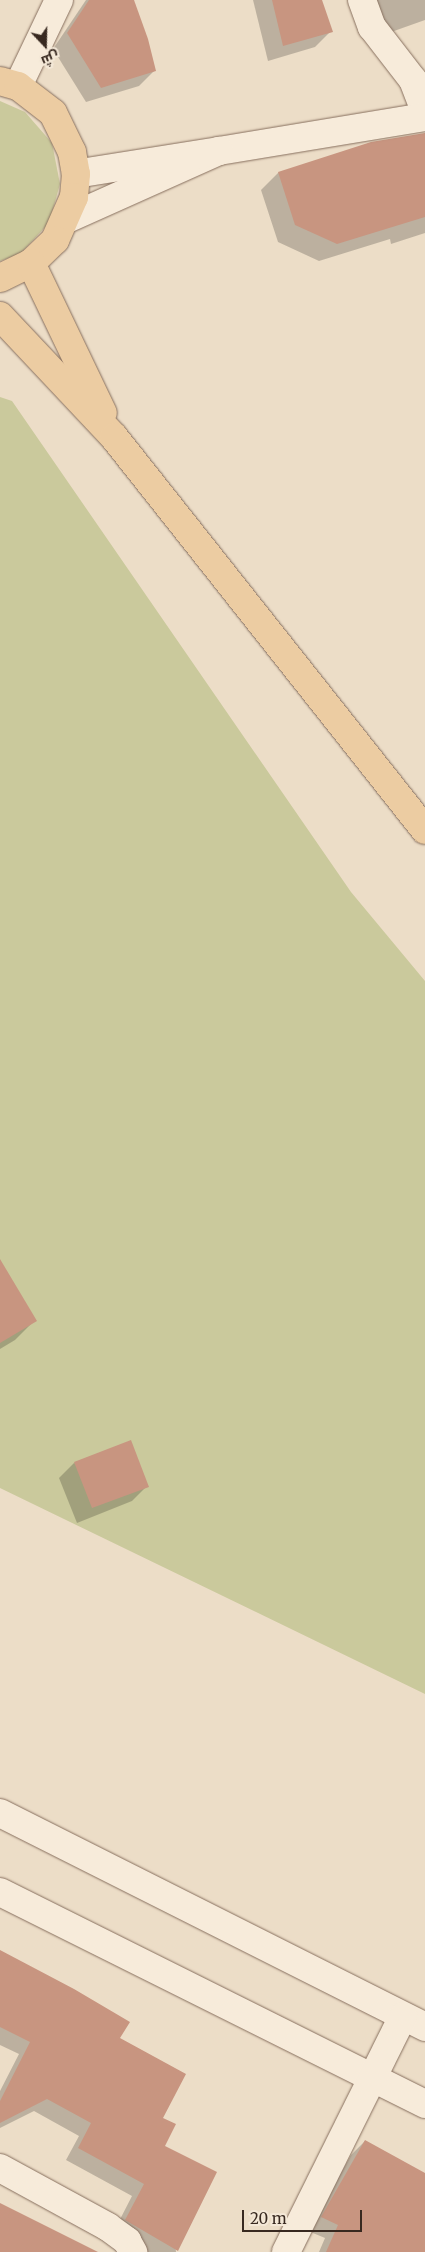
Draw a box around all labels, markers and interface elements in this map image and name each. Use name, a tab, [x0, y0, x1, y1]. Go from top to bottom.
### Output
north arrow	[20, 20, 70, 70]
text: ش	[39, 47, 62, 71]
scale bar	[245, 2200, 365, 2232]
text: 20 m	[250, 2209, 287, 2228]

